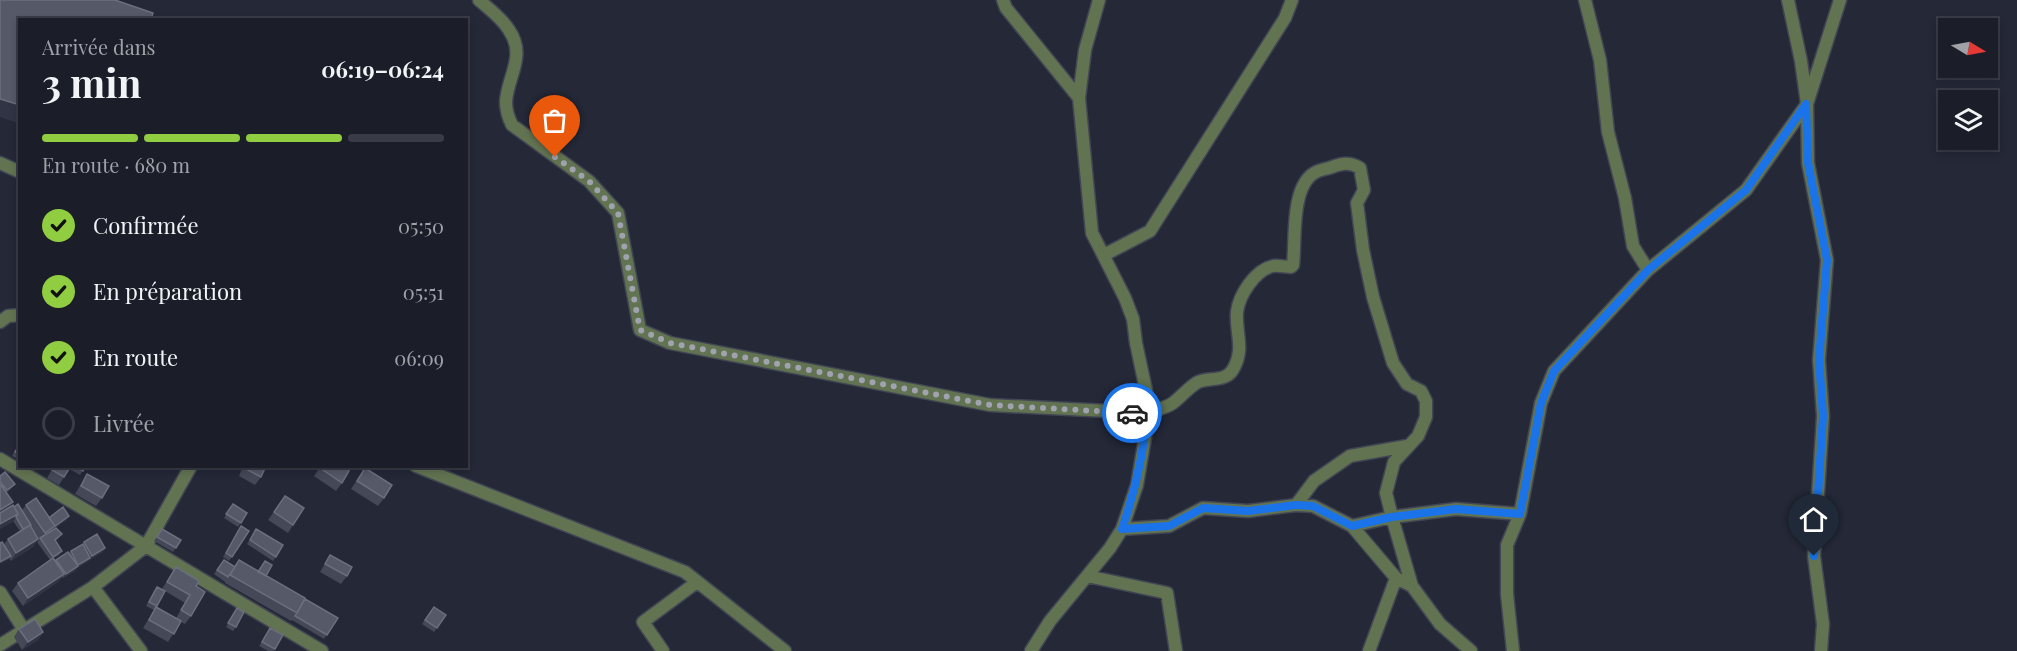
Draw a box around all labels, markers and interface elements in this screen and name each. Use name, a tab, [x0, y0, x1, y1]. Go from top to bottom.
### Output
north arrow	[1938, 18, 1998, 78]
map controls	[1938, 18, 1998, 150]
text: Arrivée dans	[42, 33, 156, 60]
text: 06:19–06:24	[321, 54, 444, 84]
text: 3 min	[42, 56, 141, 108]
button: layers	[1938, 90, 1998, 150]
pin	[529, 95, 580, 157]
icon: bag	[538, 104, 571, 137]
text: En route · 680 m	[42, 151, 190, 178]
icon: check	[42, 209, 75, 242]
text: Confirmée	[93, 210, 199, 240]
text: 05:50	[398, 212, 444, 239]
icon: check	[42, 275, 75, 308]
text: En préparation	[93, 276, 242, 306]
text: 05:51	[403, 278, 444, 305]
icon: check	[42, 341, 75, 374]
text: En route	[93, 342, 178, 372]
text: 06:09	[394, 344, 444, 371]
courier	[1102, 383, 1162, 443]
icon: car	[1116, 397, 1149, 430]
text: Livrée	[93, 408, 155, 438]
pin	[1788, 494, 1839, 556]
icon: home	[1797, 503, 1830, 536]

